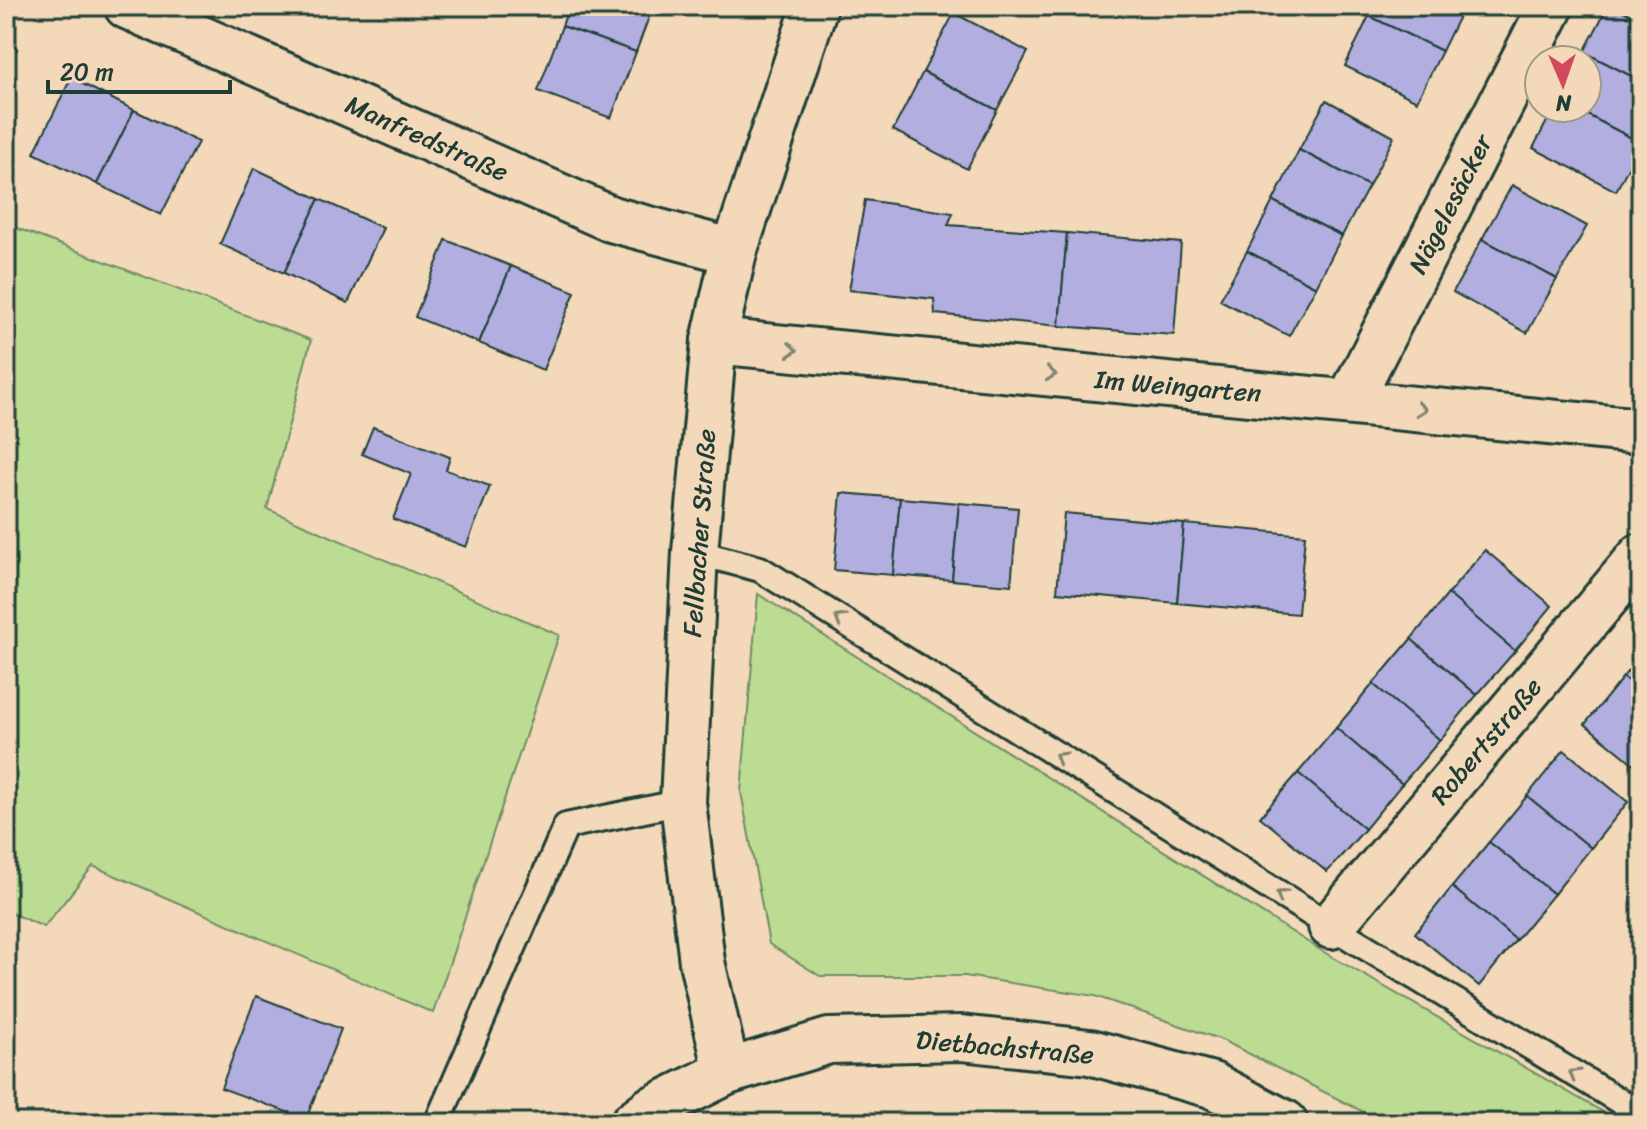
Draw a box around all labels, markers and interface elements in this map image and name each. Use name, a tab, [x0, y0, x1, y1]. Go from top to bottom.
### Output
scale bar	[48, 44, 230, 94]
north arrow	[1523, 44, 1603, 124]
text: 20 m	[60, 51, 114, 93]
street label: Manfredstraße	[338, 81, 516, 195]
text: N	[1555, 84, 1573, 123]
street label: Nägelesäcker	[1395, 125, 1506, 282]
one-way arrow	[786, 341, 799, 358]
street label: Im Weingarten	[1092, 356, 1263, 416]
one-way arrow	[1045, 366, 1058, 383]
one-way arrow	[1415, 401, 1428, 418]
street label: Fellbacher Straße	[669, 427, 729, 639]
one-way arrow	[834, 614, 848, 629]
street label: Robertstraße	[1418, 666, 1554, 816]
one-way arrow	[1054, 751, 1069, 766]
one-way arrow	[1275, 889, 1289, 904]
street label: Dietbachstraße	[914, 1016, 1096, 1078]
one-way arrow	[1568, 1068, 1583, 1083]

